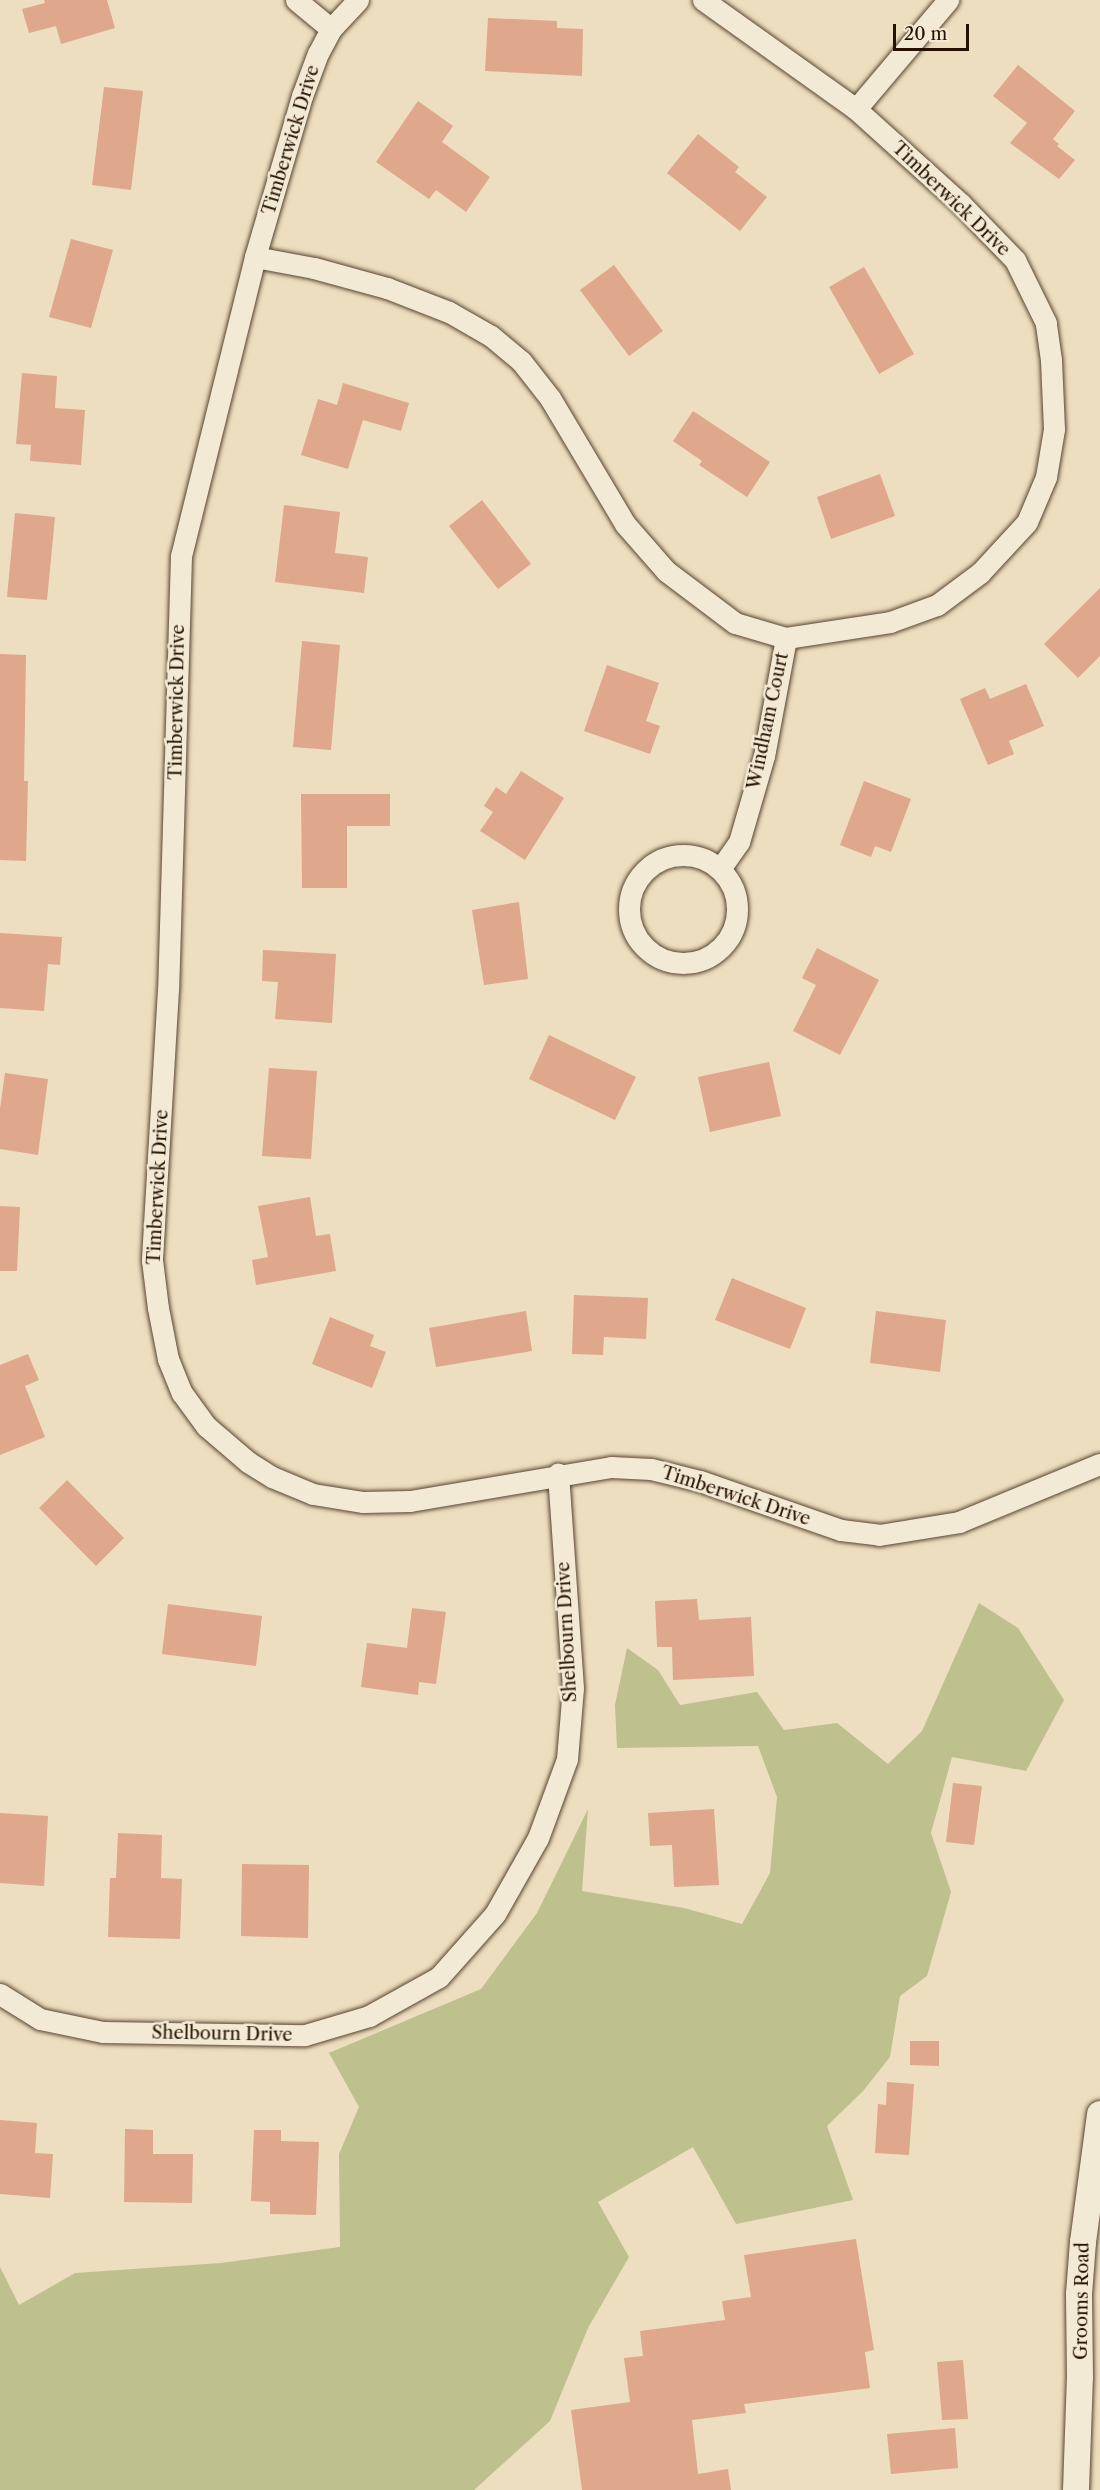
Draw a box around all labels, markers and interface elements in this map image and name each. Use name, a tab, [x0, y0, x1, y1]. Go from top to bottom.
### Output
scale bar	[896, 12, 972, 50]
text: 20 m	[904, 23, 947, 45]
street label: Timberwick Drive	[258, 62, 324, 218]
street label: Timberwick Drive	[887, 137, 1015, 261]
street label: Timberwick Drive	[165, 624, 189, 780]
street label: Windham Court	[743, 650, 793, 792]
street label: Timberwick Drive	[143, 1109, 173, 1265]
street label: Timberwick Drive	[659, 1462, 813, 1530]
street label: Shelbourn Drive	[553, 1561, 581, 1703]
street label: Shelbourn Drive	[151, 2022, 293, 2046]
street label: Grooms Road	[1070, 2242, 1094, 2360]

